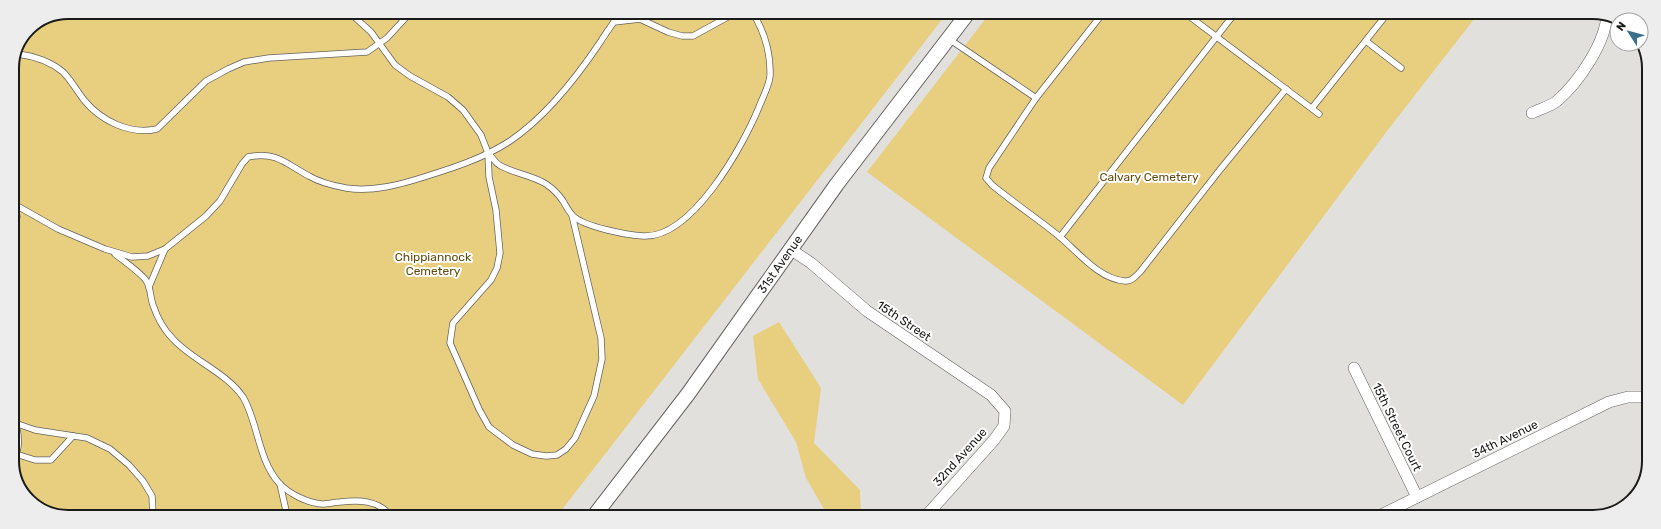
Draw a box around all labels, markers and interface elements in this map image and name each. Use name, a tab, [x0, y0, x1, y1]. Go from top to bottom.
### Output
north arrow	[1609, 12, 1649, 52]
text: N	[1614, 19, 1629, 33]
park label: Calvary Cemetery	[1099, 170, 1199, 184]
street label: 31st Avenue	[755, 232, 805, 296]
park label: Chippiannock Cemetery	[395, 250, 472, 278]
street label: 15th Street	[874, 298, 934, 344]
street label: 15th Street Court	[1370, 381, 1425, 474]
street label: 34th Avenue	[1470, 417, 1540, 461]
street label: 32nd Avenue	[930, 425, 990, 489]

